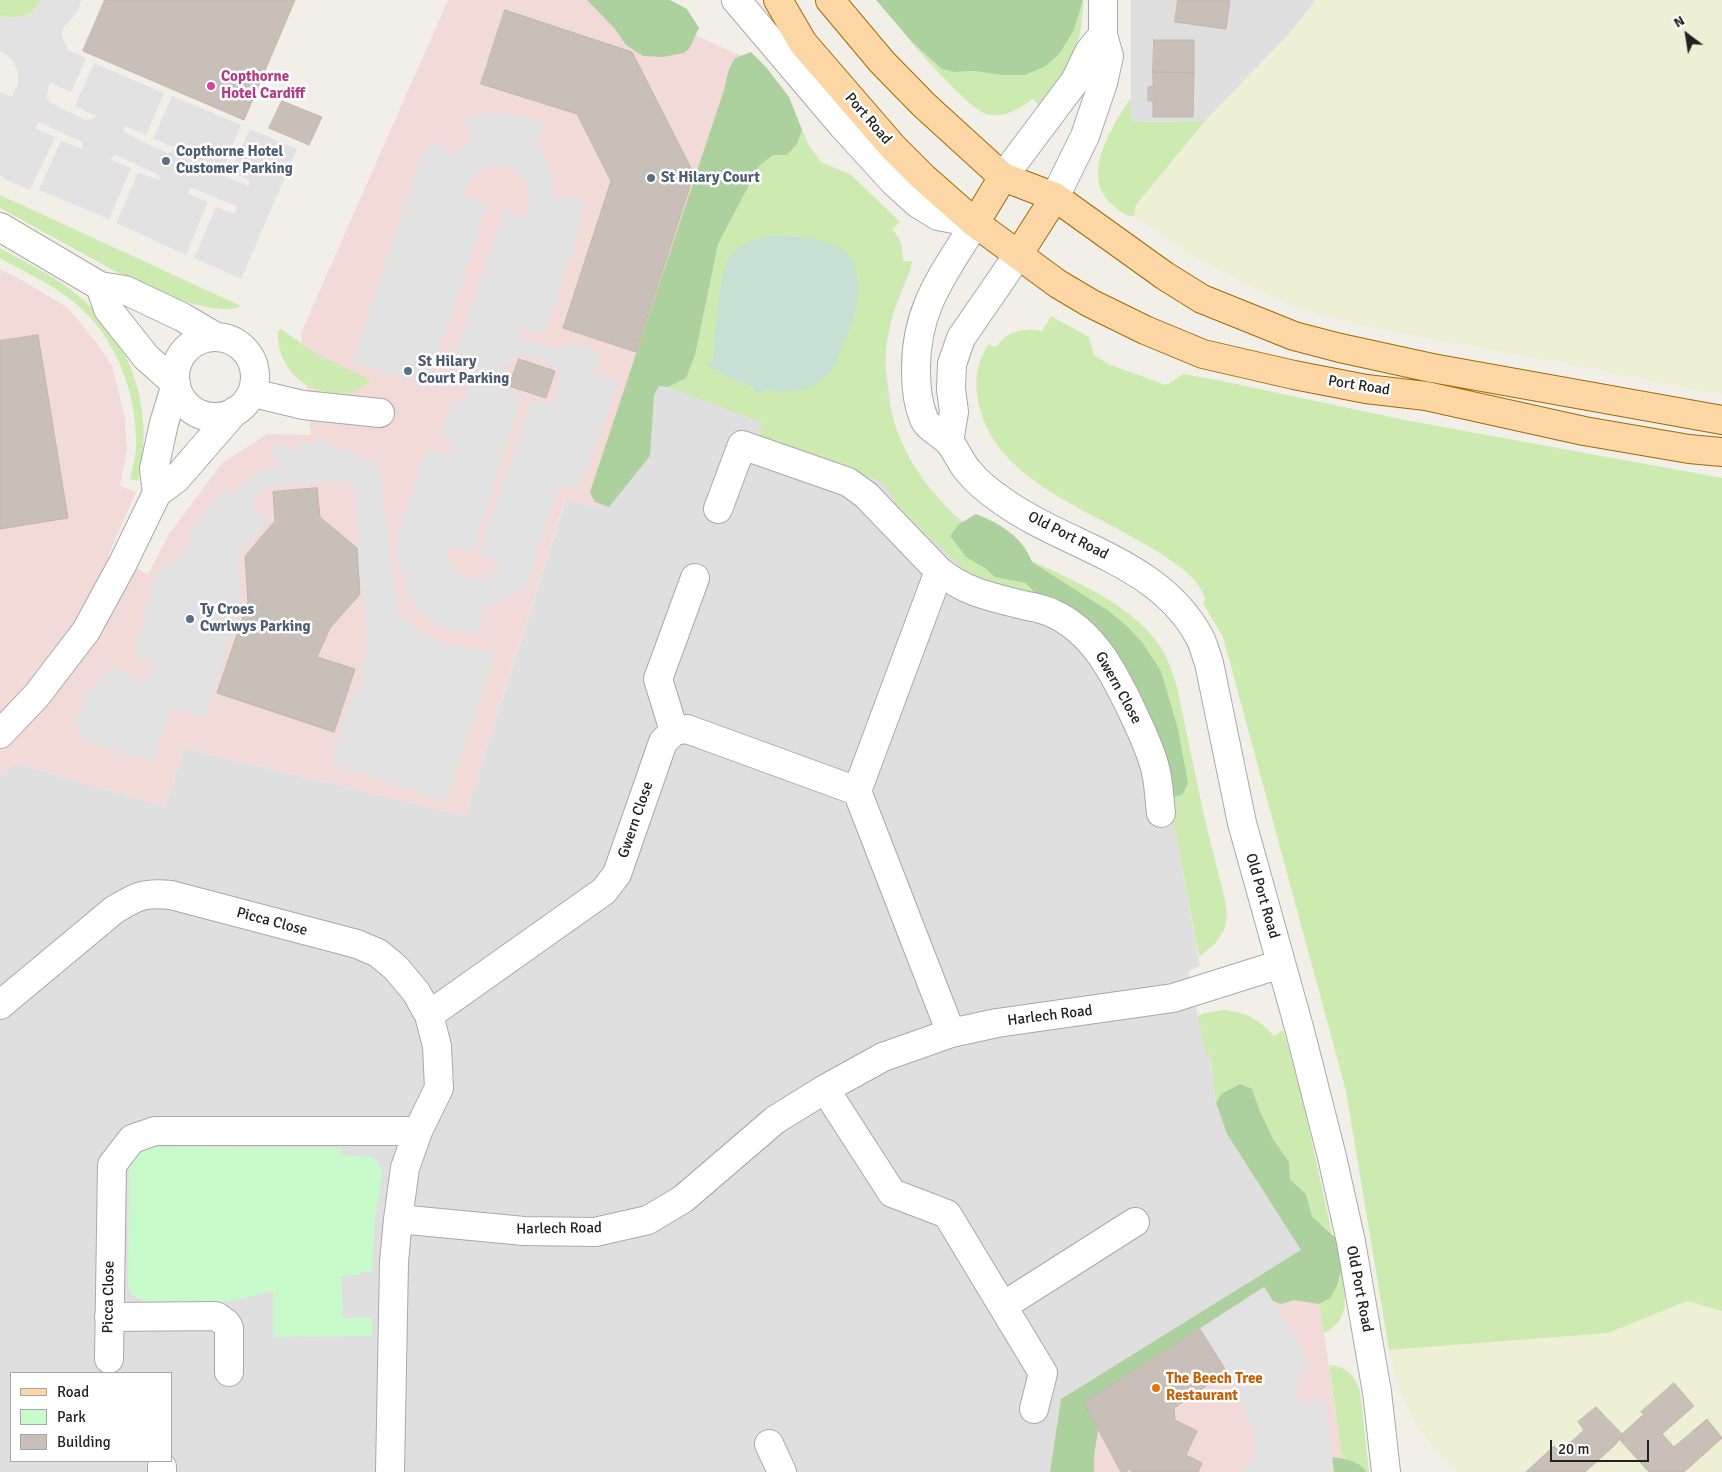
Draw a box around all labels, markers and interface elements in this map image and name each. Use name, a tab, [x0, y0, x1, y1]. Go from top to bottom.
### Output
north arrow	[1662, 10, 1712, 60]
text: N	[1670, 12, 1688, 32]
place label: Copthorne Hotel Cardiff	[221, 68, 305, 103]
marker: Copthorne Hotel Cardiff	[205, 80, 217, 92]
street label: Port Road	[841, 90, 895, 148]
place label: Copthorne Hotel Customer Parking	[176, 143, 293, 178]
marker: Copthorne Hotel Customer Parking	[160, 155, 172, 167]
place label: St Hilary Court	[661, 169, 760, 187]
marker: St Hilary Court	[645, 172, 657, 184]
place label: St Hilary Court Parking	[418, 353, 509, 388]
marker: St Hilary Court Parking	[402, 365, 414, 377]
street label: Port Road	[1327, 372, 1391, 400]
street label: Old Port Road	[1025, 508, 1111, 564]
place label: Ty Croes Cwrlwys Parking	[200, 601, 310, 636]
marker: Ty Croes Cwrlwys Parking	[184, 613, 196, 625]
street label: Gwern Close	[1091, 649, 1145, 727]
street label: Gwern Close	[614, 779, 658, 861]
street label: Old Port Road	[1241, 851, 1283, 941]
street label: Picca Close	[235, 904, 309, 940]
street label: Harlech Road	[1006, 1002, 1094, 1030]
street label: Harlech Road	[516, 1219, 602, 1239]
street label: Old Port Road	[1342, 1244, 1376, 1334]
street label: Picca Close	[99, 1260, 119, 1334]
place label: The Beech Tree Restaurant	[1166, 1370, 1263, 1405]
legend	[10, 1372, 172, 1462]
marker: The Beech Tree Restaurant	[1150, 1382, 1162, 1394]
text: Road	[57, 1383, 89, 1401]
text: Park	[57, 1408, 86, 1426]
scale bar	[1552, 1430, 1651, 1462]
text: Building	[57, 1433, 111, 1451]
text: 20 m	[1558, 1440, 1589, 1458]

